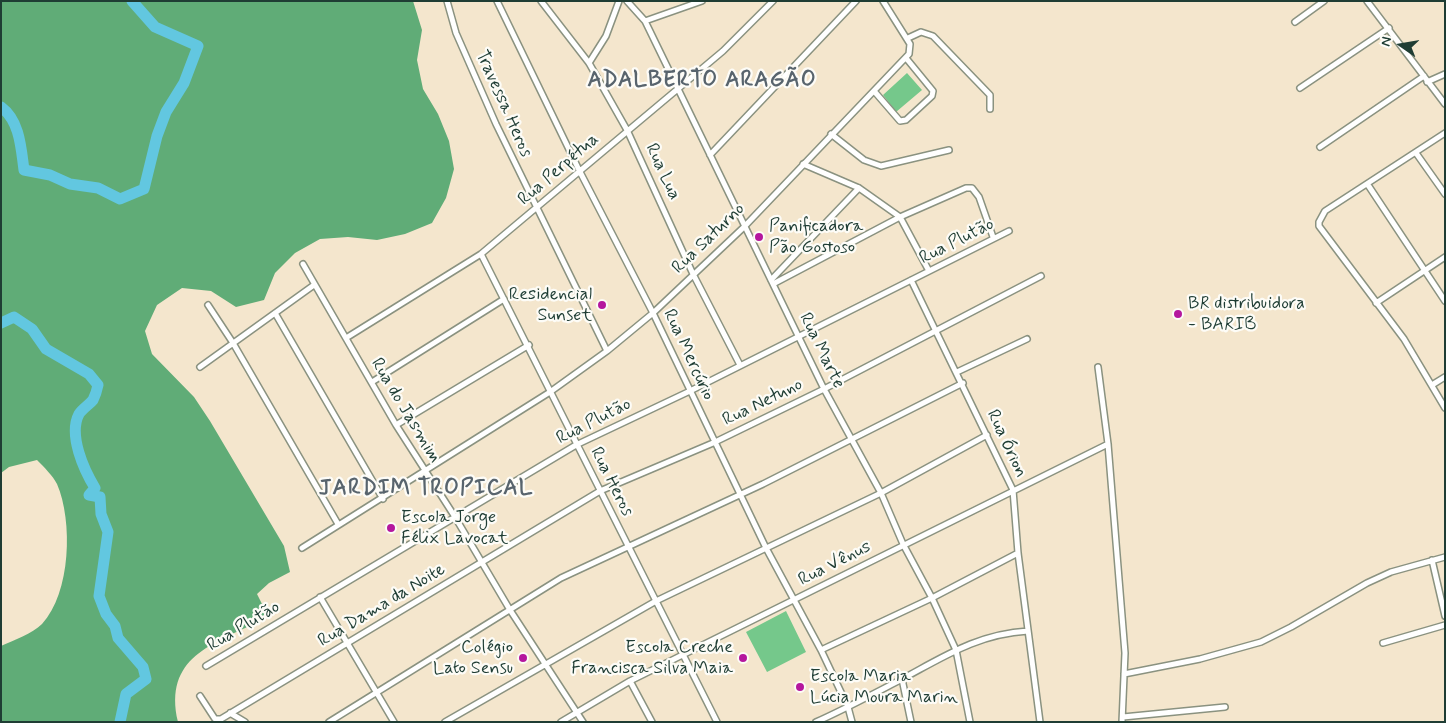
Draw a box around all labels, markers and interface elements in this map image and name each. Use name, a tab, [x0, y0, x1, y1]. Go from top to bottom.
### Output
north arrow	[1376, 20, 1426, 70]
text: N	[1377, 35, 1396, 48]
street label: Travessa Heros	[470, 47, 536, 161]
district label: ADALBERTO ARAGÃO	[586, 68, 818, 94]
street label: Rua Perpétua	[514, 129, 604, 211]
street label: Rua Lua	[640, 140, 684, 204]
street label: Rua Saturno	[668, 199, 750, 279]
street label: Rua Plutão	[916, 214, 998, 270]
place label: Panificadora Pão Gostoso	[769, 216, 863, 258]
marker: Panificadora Pão Gostoso	[753, 231, 765, 243]
place label: Residencial Sunset	[509, 284, 592, 326]
place label: BR distribuidora - BARIB	[1188, 293, 1305, 336]
marker: Residencial Sunset	[596, 299, 608, 311]
street label: Rua Mercúrio	[658, 306, 718, 404]
marker: BR distribuidora - BARIB	[1172, 308, 1184, 320]
street label: Rua Marte	[793, 310, 849, 392]
street label: Rua do Jasmim	[365, 354, 445, 468]
street label: Rua Netuno	[719, 374, 807, 432]
street label: Rua Plutão	[553, 394, 635, 450]
street label: Rua Órion	[981, 407, 1031, 481]
street label: Rua Heros	[584, 444, 638, 520]
district label: JARDIM TROPICAL	[316, 476, 536, 502]
place label: Escola Jorge Félix Lavocat	[401, 507, 508, 550]
marker: Escola Jorge Félix Lavocat	[385, 522, 397, 534]
street label: Rua Vênus	[795, 537, 875, 591]
street label: Rua Dama da Noite	[314, 559, 450, 653]
street label: Rua Plutão	[204, 597, 284, 657]
place label: Colégio Lato Sensu	[433, 637, 513, 680]
place label: Escola Creche Francisca Silva Maia	[571, 637, 733, 680]
marker: Colégio Lato Sensu	[517, 652, 529, 664]
marker: Escola Creche Francisca Silva Maia	[737, 652, 749, 664]
place label: Escola Maria Lúcia Moura Marin	[810, 666, 958, 709]
marker: Escola Maria Lúcia Moura Marin	[794, 681, 806, 693]

